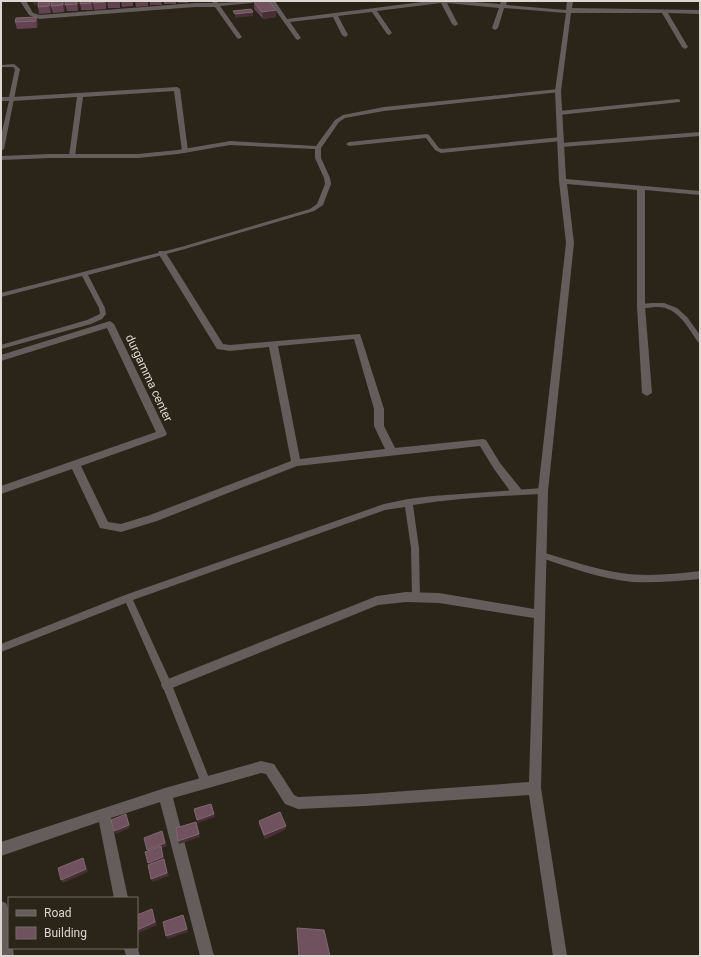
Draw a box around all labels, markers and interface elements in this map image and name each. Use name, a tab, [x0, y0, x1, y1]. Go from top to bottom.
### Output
street label: durgamma center	[123, 332, 175, 424]
legend	[8, 897, 138, 949]
text: Road	[44, 906, 72, 920]
text: Building	[44, 926, 87, 940]

